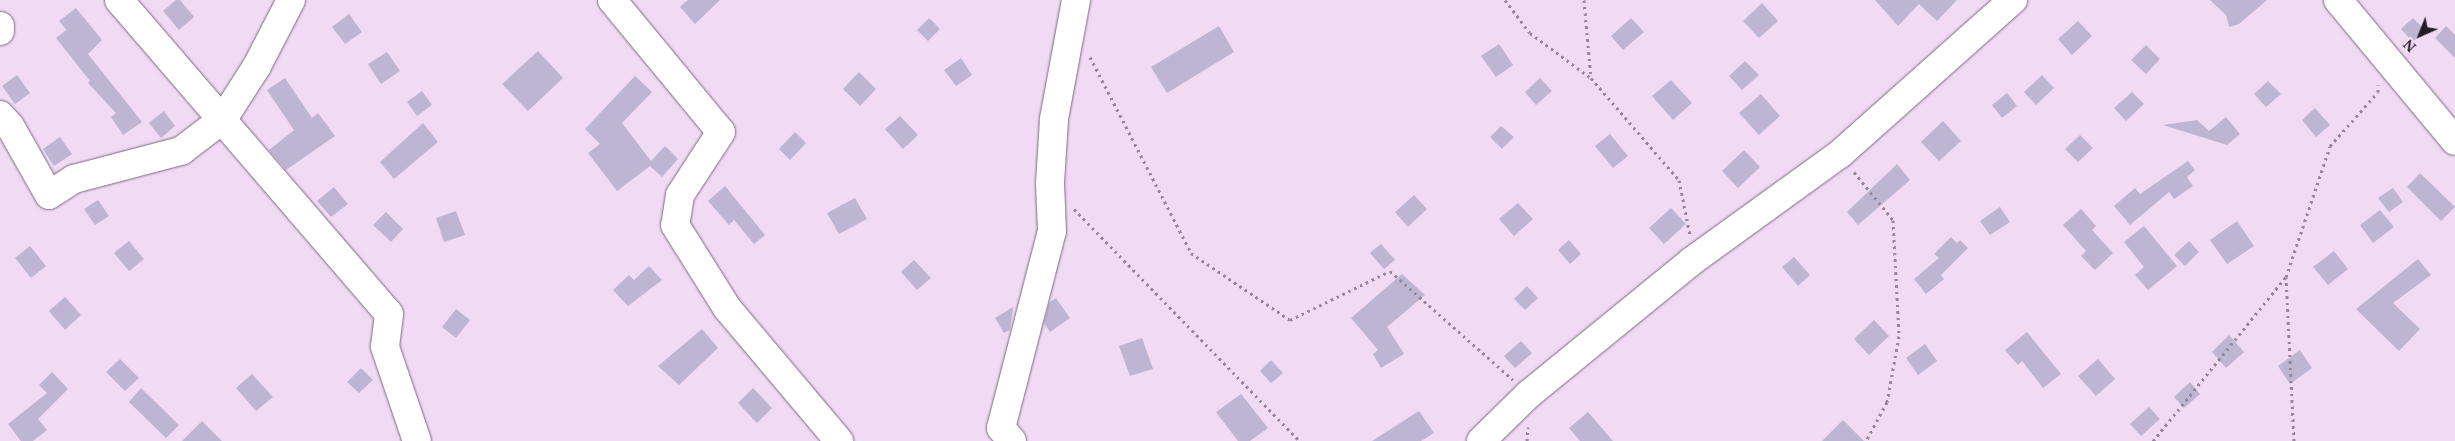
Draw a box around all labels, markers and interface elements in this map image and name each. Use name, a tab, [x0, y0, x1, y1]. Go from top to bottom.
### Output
north arrow	[2395, 10, 2445, 60]
text: N	[2399, 35, 2420, 57]

